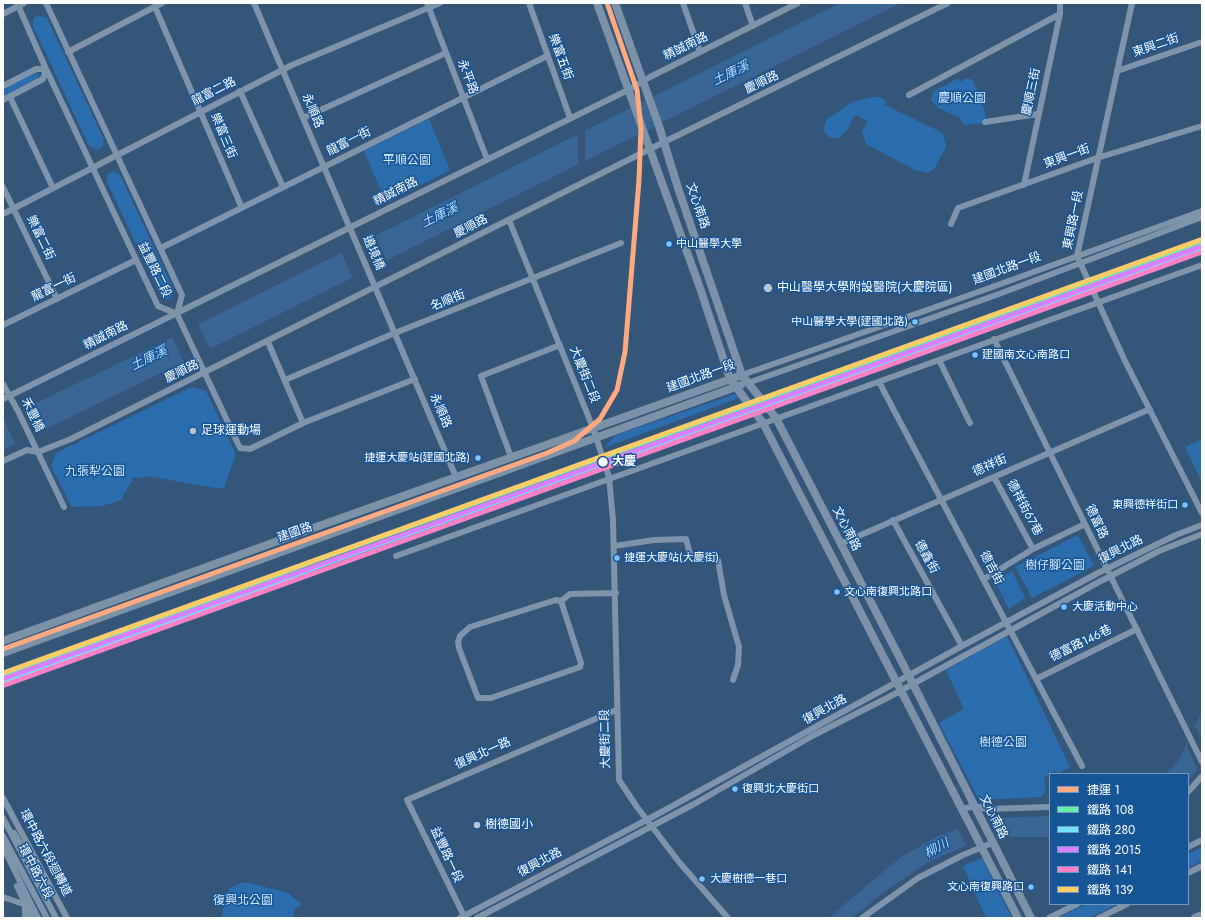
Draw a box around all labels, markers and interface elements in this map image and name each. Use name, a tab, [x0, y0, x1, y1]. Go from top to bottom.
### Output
street label: 精誠南路	[661, 30, 711, 64]
street label: 東興二街	[1131, 31, 1181, 61]
street label: 樂富五街	[545, 32, 575, 82]
street label: 永平路	[454, 58, 480, 96]
water label: 土庫溪	[710, 58, 752, 90]
street label: 慶順三街	[1020, 67, 1044, 117]
street label: 慶順路	[743, 69, 781, 97]
street label: 龍富二路	[189, 75, 239, 109]
street label: 永順路	[298, 92, 326, 130]
park label: 慶順公園	[938, 92, 986, 106]
street label: 樂富三街	[207, 111, 239, 161]
street label: 龍富一街	[324, 125, 374, 159]
street label: 東興一街	[1042, 142, 1092, 172]
park label: 平順公園	[383, 154, 431, 168]
street label: 精誠南路	[371, 175, 421, 209]
street label: 文心南路	[682, 181, 712, 231]
street label: 東興路一段	[1061, 189, 1087, 251]
water label: 土庫溪	[419, 200, 461, 232]
street label: 慶順路	[452, 212, 490, 242]
street label: 樂富二街	[23, 213, 57, 263]
street label: 遶境橋	[359, 234, 387, 272]
place label: 中山醫學大學	[676, 237, 742, 251]
marker: 中山醫學大學	[664, 239, 674, 249]
street label: 益豐路二段	[134, 240, 174, 300]
street label: 建國北路一段	[971, 250, 1043, 288]
street label: 龍富一街	[29, 271, 79, 305]
place label: 中山醫學大學附設醫院(大慶院區)	[777, 281, 952, 295]
marker: 中山醫學大學附設醫院(大慶院區)	[762, 282, 774, 294]
street label: 名順街	[429, 288, 467, 314]
place label: 中山醫學大學(建國北路)	[791, 315, 908, 329]
marker: 中山醫學大學(建國北路)	[910, 317, 920, 327]
street label: 精誠南路	[81, 319, 131, 353]
water label: 土庫溪	[128, 343, 170, 375]
street label: 大慶街二段	[566, 344, 602, 406]
place label: 建國南文心南路口	[982, 348, 1070, 362]
marker: 建國南文心南路口	[970, 350, 980, 360]
street label: 慶順路	[163, 358, 201, 386]
street label: 建國北路一段	[665, 358, 737, 396]
street label: 永順路	[426, 392, 454, 430]
street label: 禾豐橋	[18, 396, 46, 434]
place label: 足球運動場	[201, 424, 261, 438]
marker: 足球運動場	[188, 426, 198, 436]
place label: 捷運大慶站(建國北路)	[364, 451, 470, 465]
street label: 德祥街	[971, 452, 1009, 480]
marker: 捷運大慶站(建國北路)	[473, 453, 483, 463]
marker: 大慶	[596, 455, 610, 469]
place label: 大慶	[612, 455, 636, 469]
park label: 九張犁公園	[65, 465, 125, 479]
street label: 德祥街67巷	[1003, 478, 1045, 538]
place label: 東興德祥街口	[1112, 498, 1178, 512]
marker: 東興德祥街口	[1180, 500, 1190, 510]
street label: 德富路	[1082, 503, 1110, 541]
street label: 文心南路	[829, 504, 863, 554]
street label: 建國路	[276, 520, 314, 546]
street label: 復興北路	[1096, 533, 1146, 567]
street label: 德鑫街	[911, 538, 941, 576]
street label: 德吉街	[976, 549, 1006, 587]
place label: 捷運大慶站(大慶街)	[624, 551, 719, 565]
marker: 捷運大慶站(大慶街)	[612, 553, 622, 563]
park label: 樹仔腳公園	[1025, 559, 1085, 573]
place label: 文心南復興北路口	[844, 585, 932, 599]
marker: 文心南復興北路口	[832, 587, 842, 597]
place label: 大慶活動中心	[1072, 600, 1138, 614]
marker: 大慶活動中心	[1059, 602, 1069, 612]
street label: 德富路146巷	[1048, 623, 1114, 665]
street label: 復興北路	[801, 692, 849, 728]
street label: 大慶街二段	[598, 709, 614, 769]
street label: 復興北一路	[453, 735, 513, 773]
park label: 樹德公園	[979, 736, 1027, 750]
legend	[1049, 773, 1189, 905]
text: 捷運 1	[1087, 781, 1120, 799]
place label: 復興北大慶街口	[742, 782, 819, 796]
marker: 復興北大慶街口	[730, 784, 740, 794]
street label: 文心南路	[976, 792, 1010, 842]
text: 鐵路 108	[1087, 801, 1134, 819]
street label: 環中路六段迴轉道	[16, 807, 74, 899]
place label: 樹德國小	[485, 818, 533, 832]
marker: 樹德國小	[472, 820, 482, 830]
text: 鐵路 280	[1087, 821, 1135, 839]
street label: 益豐路一段	[427, 825, 465, 885]
water label: 柳川	[922, 836, 952, 862]
text: 鐵路 2015	[1087, 841, 1141, 859]
street label: 環中路六段	[15, 842, 55, 902]
street label: 復興北路	[515, 845, 565, 881]
text: 鐵路 141	[1087, 861, 1132, 879]
place label: 大慶樹德一巷口	[710, 872, 787, 886]
marker: 大慶樹德一巷口	[697, 874, 707, 884]
place label: 文心南復興路口	[947, 880, 1024, 894]
text: 鐵路 139	[1087, 881, 1133, 899]
marker: 文心南復興路口	[1026, 882, 1036, 892]
park label: 復興北公園	[213, 894, 273, 908]

